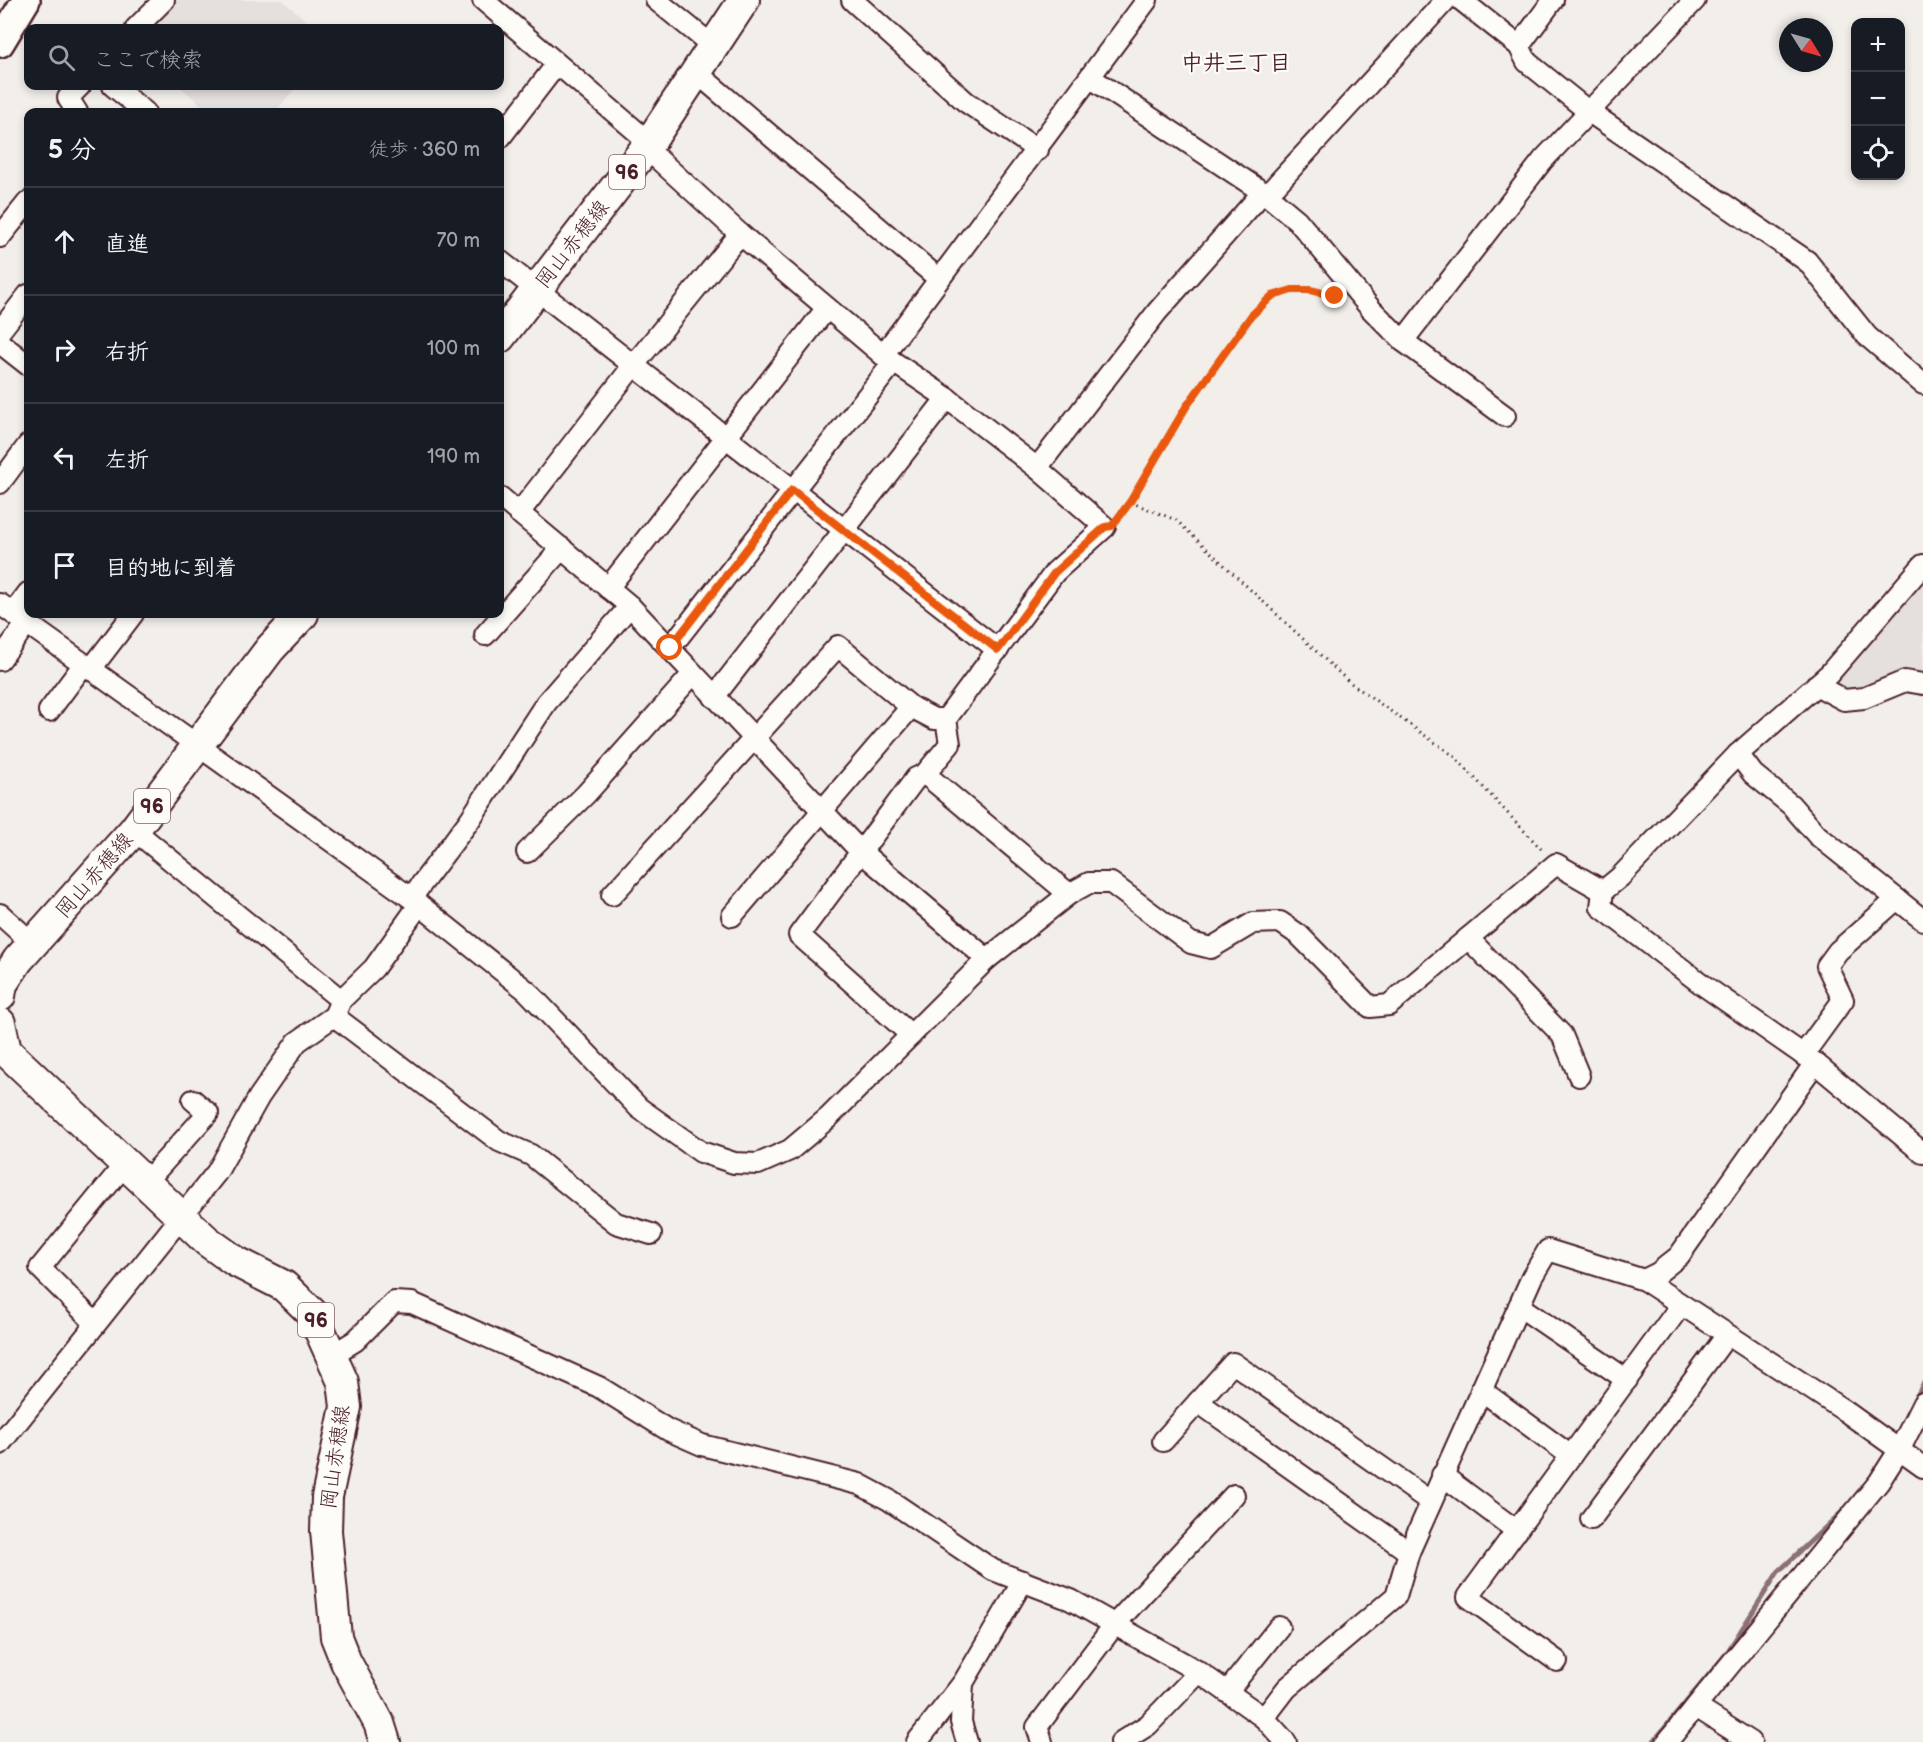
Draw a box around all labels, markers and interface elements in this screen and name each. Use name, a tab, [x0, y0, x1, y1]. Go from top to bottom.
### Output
north arrow	[1779, 18, 1833, 72]
map controls	[1851, 18, 1905, 180]
button: +	[1851, 18, 1905, 72]
search box	[24, 24, 504, 90]
icon: search	[45, 41, 78, 74]
text: ここで検索	[93, 47, 203, 74]
district label: 中井三丁目	[1181, 50, 1291, 77]
button: −	[1851, 72, 1905, 126]
button: locate	[1851, 126, 1905, 180]
text: 5 分	[48, 135, 96, 166]
text: 徒歩 · 360 m	[369, 138, 480, 162]
road number: 96	[609, 155, 645, 189]
street label: 岡山赤穂線	[530, 195, 615, 293]
icon: ahead	[48, 225, 81, 258]
text: 70 m	[436, 229, 480, 253]
text: 直進	[105, 231, 149, 258]
route end	[1321, 282, 1347, 308]
icon: right	[48, 333, 81, 366]
text: 100 m	[427, 337, 480, 361]
text: 右折	[105, 339, 149, 366]
icon: left	[48, 441, 81, 474]
text: 190 m	[427, 445, 480, 469]
text: 左折	[105, 447, 149, 474]
icon: arrive	[48, 549, 81, 582]
text: 目的地に到着	[105, 555, 237, 582]
route start	[656, 634, 682, 660]
road number: 96	[134, 789, 170, 823]
street label: 岡山赤穂線	[51, 828, 138, 923]
road number: 96	[298, 1303, 334, 1337]
street label: 岡山赤穂線	[316, 1403, 355, 1511]

